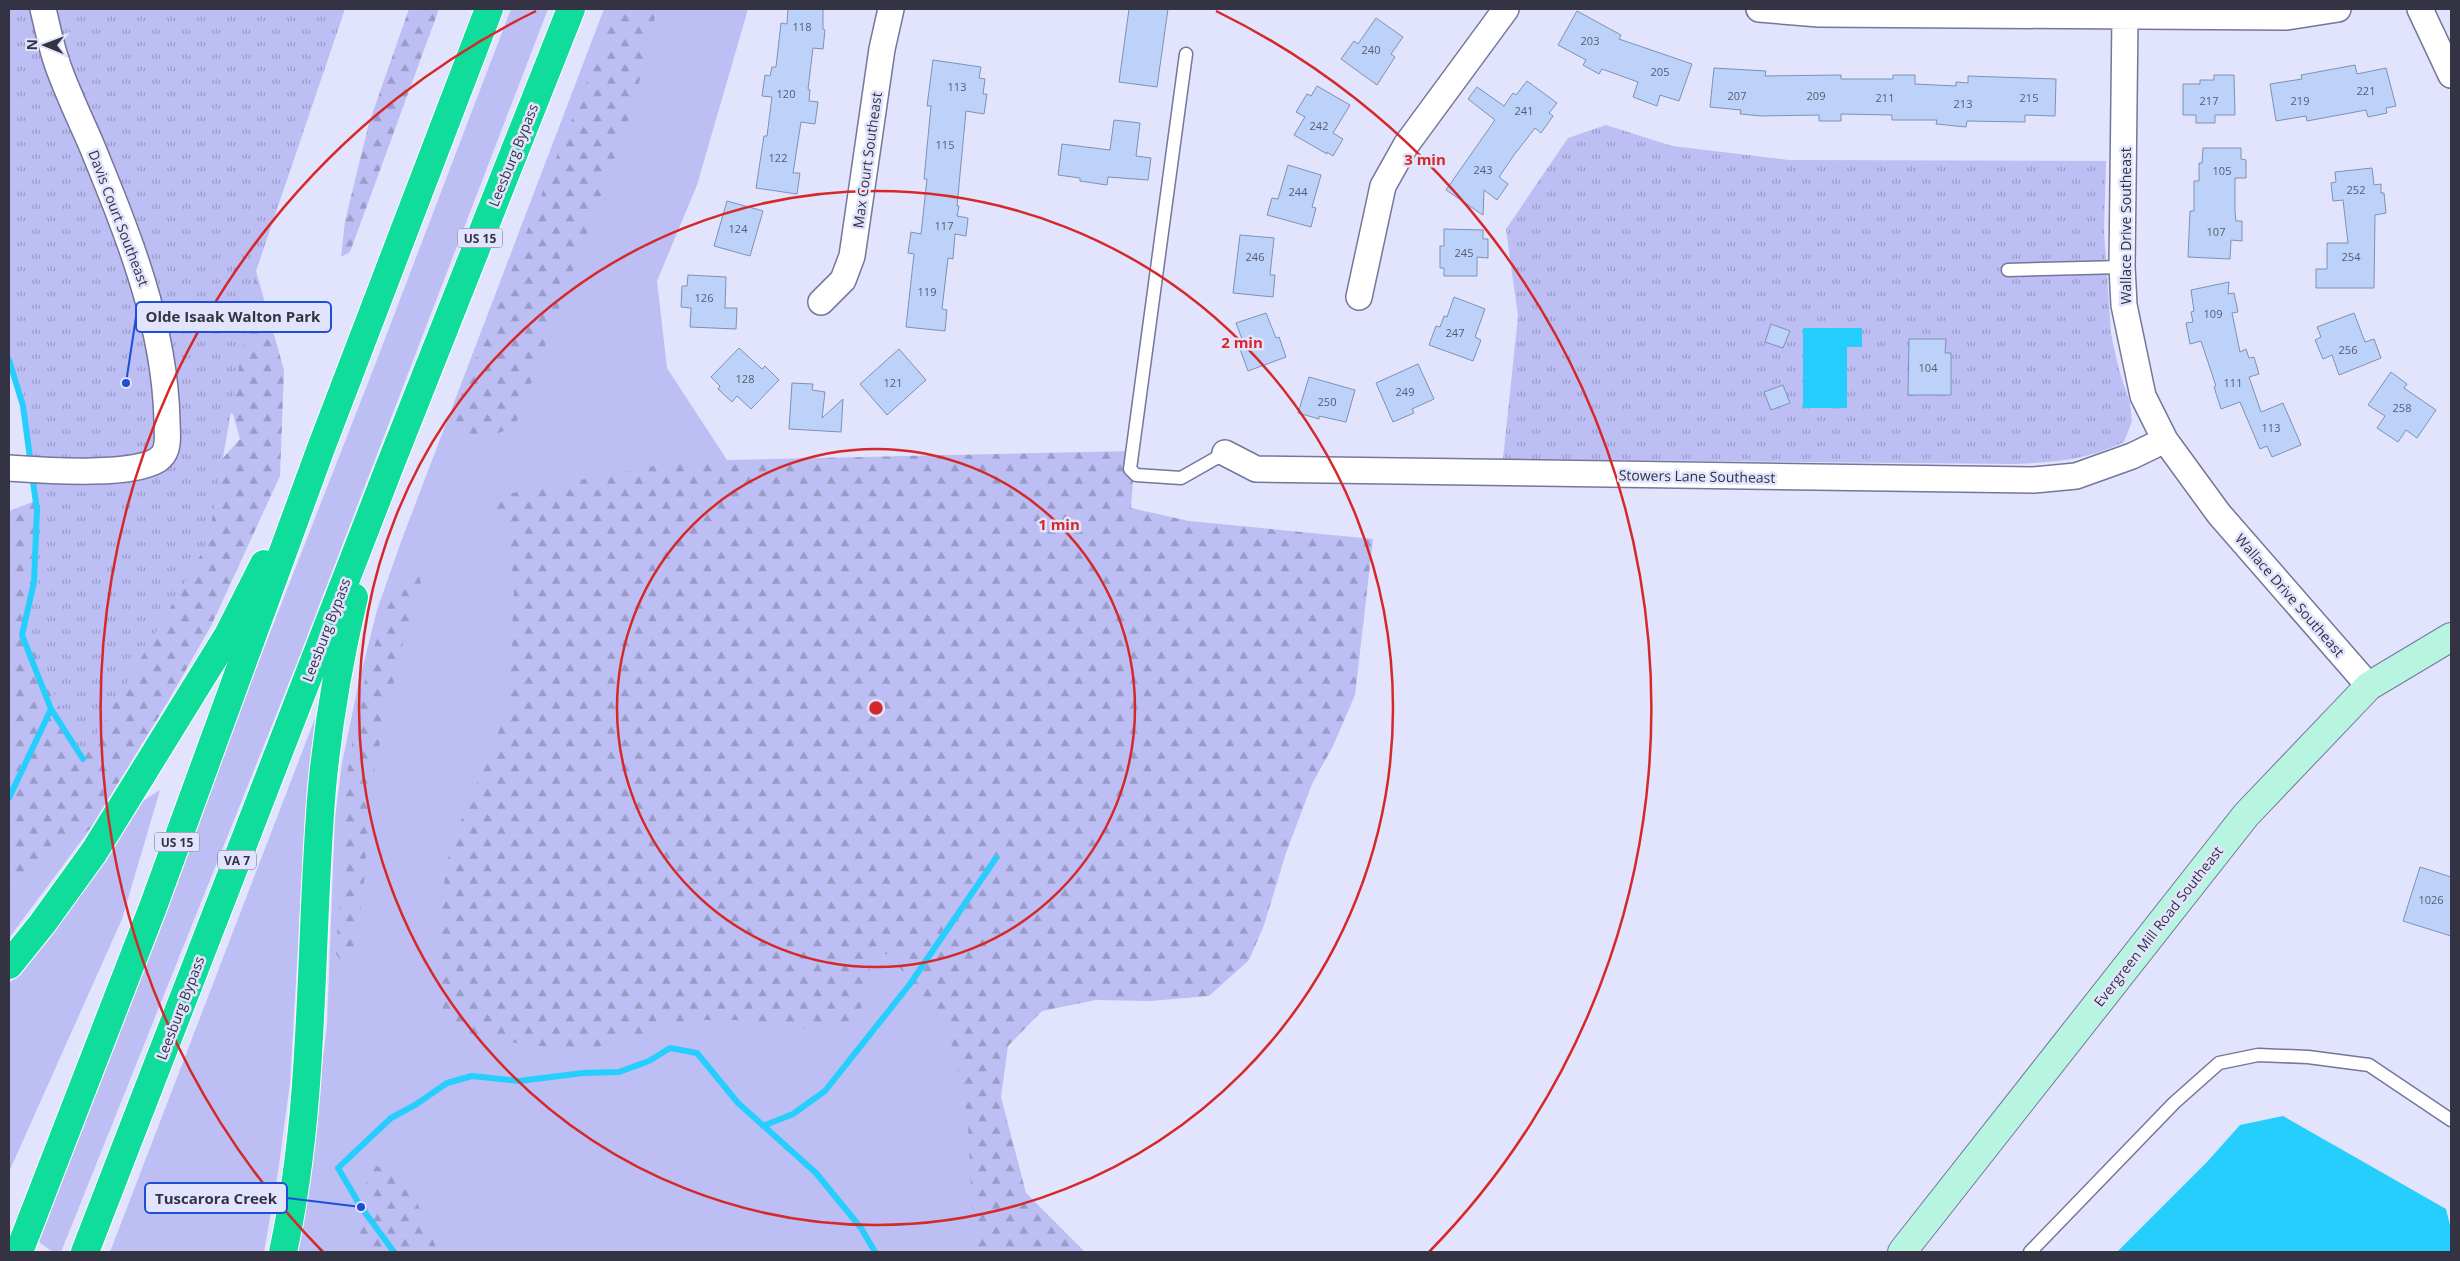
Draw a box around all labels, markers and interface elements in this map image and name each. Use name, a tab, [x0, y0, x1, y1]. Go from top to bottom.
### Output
house number: 118	[793, 19, 811, 34]
north arrow	[20, 20, 70, 70]
house number: 203	[1581, 33, 1599, 48]
text: N	[22, 39, 41, 51]
house number: 240	[1362, 42, 1380, 57]
house number: 205	[1651, 64, 1669, 79]
house number: 113	[948, 79, 966, 94]
house number: 221	[2357, 83, 2375, 98]
house number: 120	[777, 86, 795, 101]
house number: 207	[1728, 88, 1746, 103]
house number: 209	[1807, 88, 1825, 103]
house number: 211	[1876, 90, 1894, 105]
house number: 215	[2020, 90, 2038, 105]
street label: Max Court Southeast	[848, 91, 886, 229]
house number: 217	[2200, 93, 2218, 108]
house number: 219	[2291, 93, 2309, 108]
house number: 213	[1954, 96, 1972, 111]
street label: Leesburg Bypass	[484, 100, 542, 209]
house number: 241	[1515, 103, 1533, 118]
house number: 242	[1310, 118, 1328, 133]
house number: 115	[936, 137, 954, 152]
street label: Davis Court Southeast	[84, 147, 154, 289]
street label: Wallace Drive Southeast	[2116, 147, 2135, 305]
text: 3 min	[1404, 149, 1446, 169]
house number: 122	[769, 150, 787, 165]
house number: 243	[1474, 162, 1492, 177]
house number: 105	[2213, 163, 2231, 178]
house number: 252	[2347, 182, 2365, 197]
house number: 244	[1289, 184, 1308, 199]
house number: 117	[935, 218, 953, 233]
house number: 124	[729, 221, 748, 236]
house number: 107	[2207, 224, 2225, 239]
road number: US 15	[458, 228, 502, 248]
house number: 245	[1455, 245, 1473, 260]
house number: 246	[1246, 249, 1264, 264]
house number: 254	[2342, 249, 2361, 264]
house number: 119	[918, 284, 936, 299]
house number: 126	[695, 290, 713, 305]
callout: Olde Isaak Walton Park	[136, 302, 331, 332]
text: Olde Isaak Walton Park	[146, 306, 321, 326]
house number: 109	[2204, 306, 2222, 321]
house number: 247	[1446, 325, 1464, 340]
text: 2 min	[1221, 332, 1263, 352]
house number: 256	[2339, 342, 2357, 357]
house number: 104	[1919, 360, 1938, 375]
house number: 128	[736, 371, 754, 386]
house number: 121	[884, 375, 902, 390]
house number: 111	[2224, 375, 2242, 390]
house number: 249	[1396, 384, 1414, 399]
house number: 250	[1318, 394, 1336, 409]
house number: 258	[2393, 400, 2411, 415]
house number: 113	[2262, 420, 2280, 435]
street label: Stowers Lane Southeast	[1619, 465, 1775, 487]
text: 1 min	[1038, 514, 1080, 534]
street label: Wallace Drive Southeast	[2231, 529, 2349, 661]
street label: Leesburg Bypass	[297, 575, 355, 685]
centre of rings	[867, 699, 885, 717]
road number: US 15	[154, 832, 200, 852]
street label: Evergreen Mill Road Southeast	[2089, 842, 2227, 1010]
road number: VA 7	[218, 850, 256, 870]
house number: 1026	[2418, 892, 2444, 907]
street label: Leesburg Bypass	[151, 953, 209, 1063]
callout: Tuscarora Creek	[145, 1183, 287, 1213]
text: Tuscarora Creek	[155, 1188, 278, 1208]

